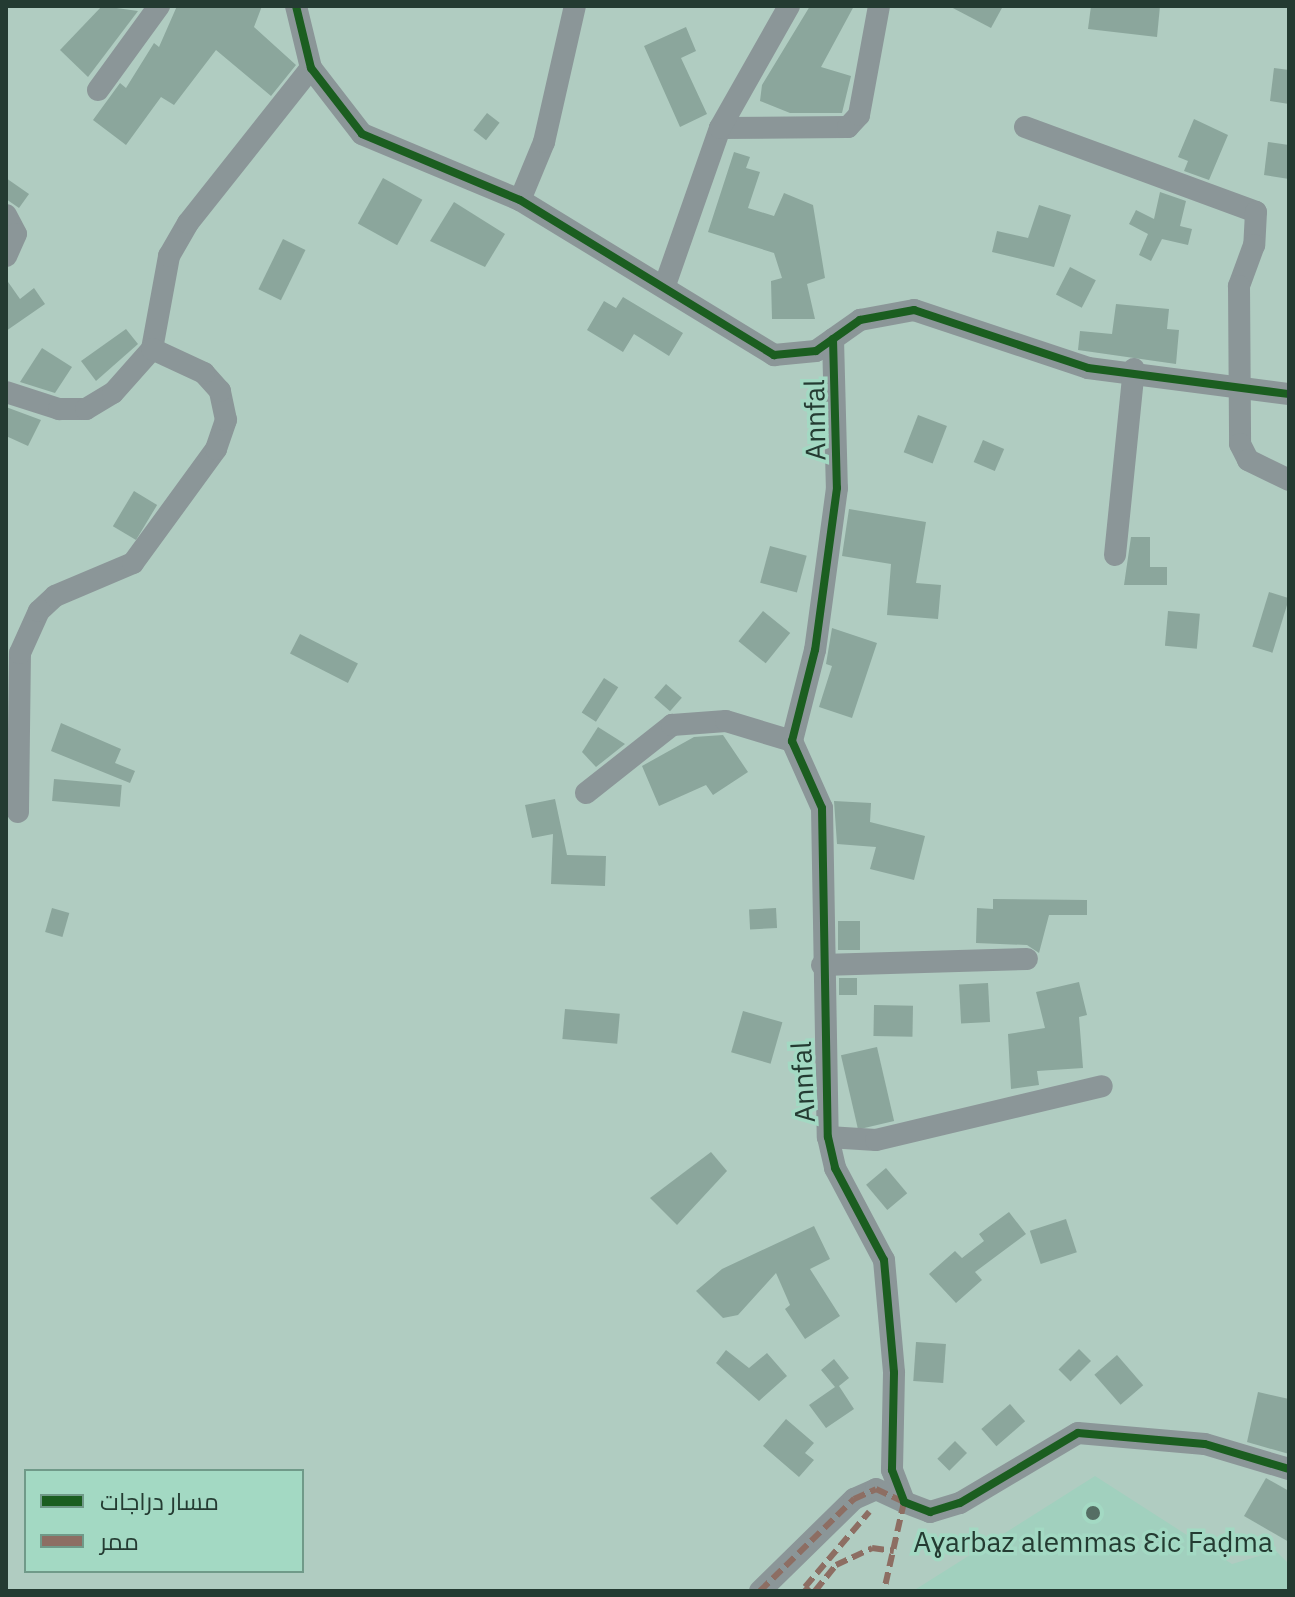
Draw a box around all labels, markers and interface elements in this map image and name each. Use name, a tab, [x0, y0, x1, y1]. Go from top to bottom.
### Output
street label: Annfal	[797, 379, 833, 461]
street label: Annfal	[784, 1040, 822, 1124]
legend	[24, 1469, 304, 1573]
text: مسار دراجات	[100, 1485, 219, 1517]
marker: Aɣarbaz alemmas Ɛic Faḍma	[1084, 1504, 1102, 1522]
text: ممر	[100, 1525, 139, 1557]
place label: Aɣarbaz alemmas Ɛic Faḍma	[913, 1525, 1273, 1559]

